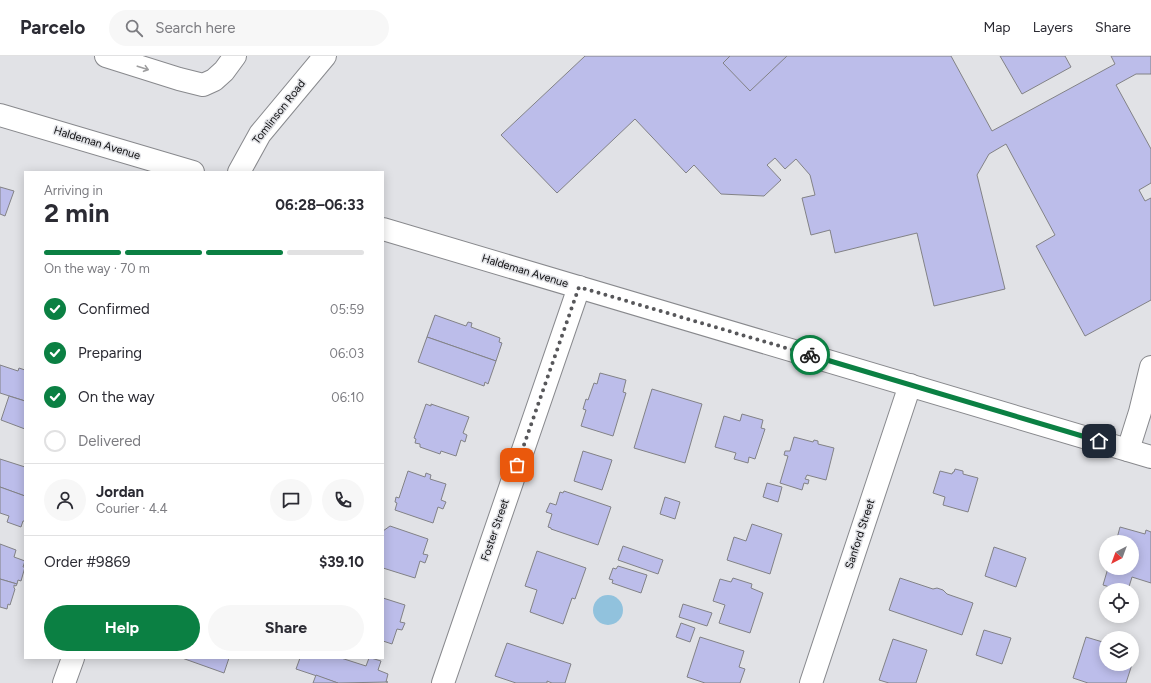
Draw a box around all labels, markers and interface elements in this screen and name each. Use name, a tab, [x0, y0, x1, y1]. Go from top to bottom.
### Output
search box	[109, 10, 389, 46]
text: Parcelo	[20, 16, 85, 39]
icon: search	[123, 17, 145, 39]
text: Search here	[155, 19, 235, 37]
text: Map	[983, 19, 1011, 36]
text: Layers	[1033, 19, 1073, 36]
text: Share	[1095, 19, 1131, 36]
one-way arrow	[136, 65, 149, 72]
street label: Tomlinson Road	[250, 77, 308, 147]
street label: Haldeman Avenue	[52, 124, 142, 162]
text: Arriving in	[44, 183, 103, 198]
text: 06:28–06:33	[275, 196, 364, 214]
text: 2 min	[44, 197, 110, 229]
street label: Haldeman Avenue	[480, 252, 570, 290]
text: On the way · 70 m	[44, 261, 150, 276]
icon: check	[44, 298, 66, 320]
text: Confirmed	[78, 300, 150, 318]
text: 05:59	[330, 302, 364, 317]
courier	[790, 335, 830, 375]
icon: check	[44, 342, 66, 364]
text: Preparing	[78, 344, 142, 362]
icon: bike	[799, 344, 821, 366]
text: 06:03	[330, 346, 364, 361]
icon: check	[44, 386, 66, 408]
text: On the way	[78, 388, 155, 406]
text: 06:10	[331, 390, 364, 405]
pin	[1082, 424, 1116, 458]
icon: home	[1088, 430, 1110, 452]
text: Delivered	[78, 432, 141, 450]
pin	[500, 448, 534, 482]
icon: bag	[506, 454, 528, 476]
button: person	[44, 479, 86, 521]
button: chat	[270, 479, 312, 521]
button: phone	[322, 479, 364, 521]
text: Jordan	[96, 483, 144, 501]
street label: Foster Street	[478, 497, 512, 563]
street label: Sanford Street	[843, 497, 877, 571]
text: Courier · 4.4	[96, 501, 168, 516]
north arrow	[1099, 535, 1139, 575]
map controls	[1099, 535, 1139, 671]
text: Order #9869	[44, 553, 131, 571]
text: $39.10	[319, 553, 364, 571]
button: locate	[1099, 583, 1139, 623]
button: Help	[44, 605, 200, 651]
button: Share	[208, 605, 364, 651]
button: layers	[1099, 631, 1139, 671]

